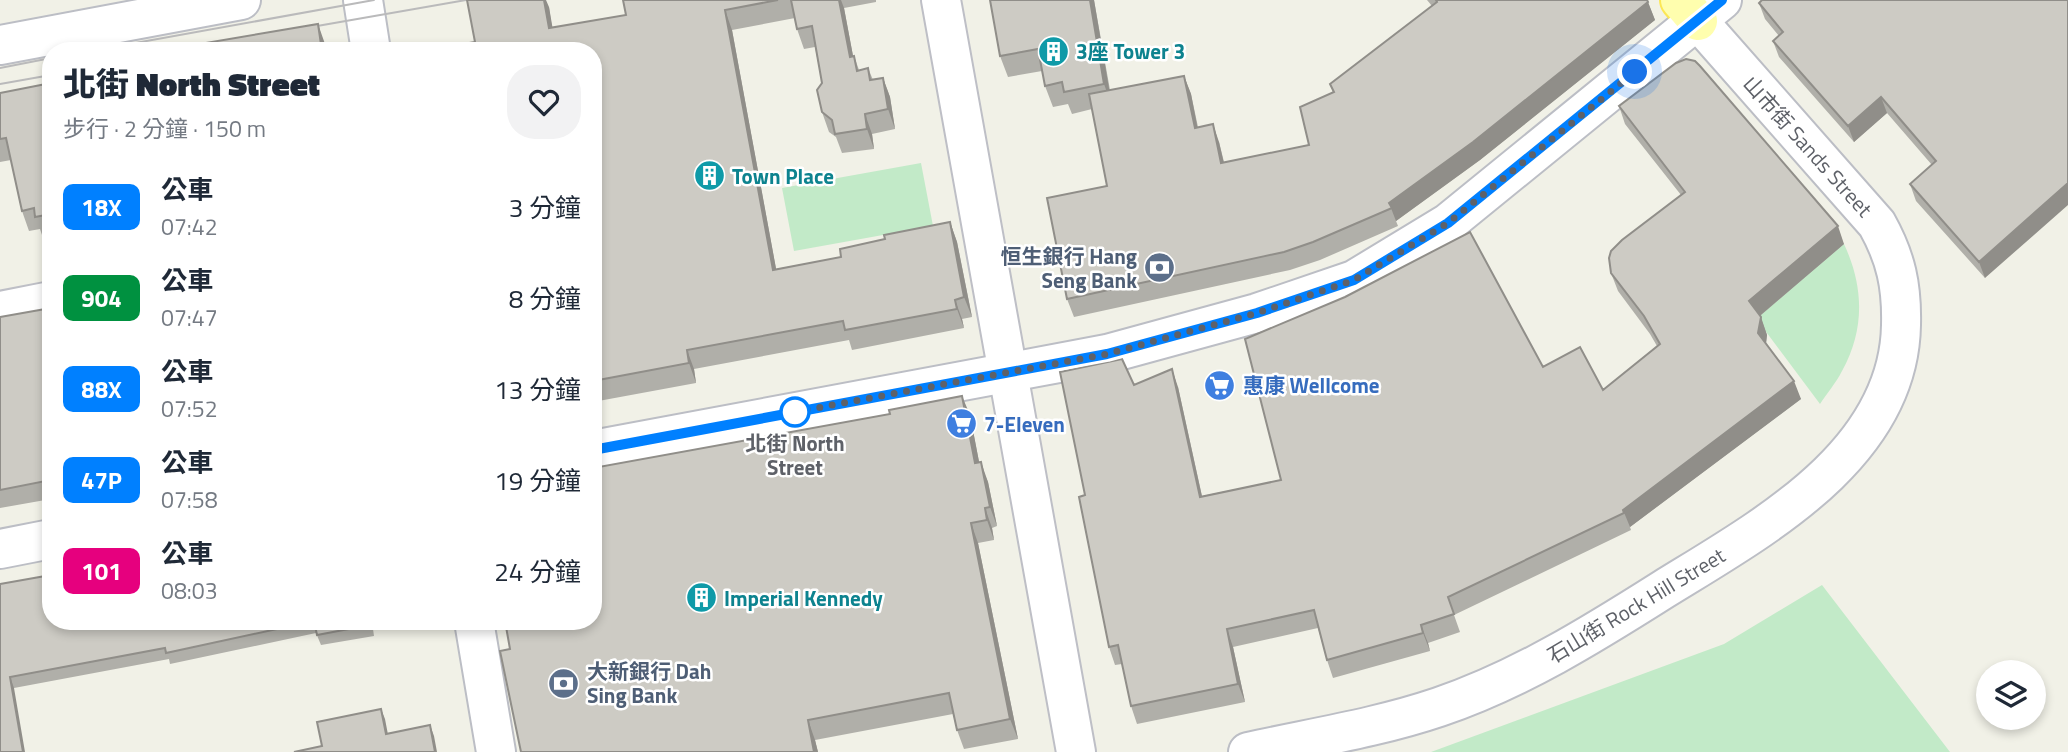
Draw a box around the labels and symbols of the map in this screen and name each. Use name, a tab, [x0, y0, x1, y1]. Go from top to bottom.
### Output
building icon: 3座 Tower 3	[1036, 34, 1070, 68]
place label: 3座 Tower 3	[1076, 35, 1185, 67]
your location	[1617, 54, 1652, 89]
street label: 山市街 Sands Street	[1736, 68, 1881, 224]
building icon: Town Place	[692, 159, 726, 193]
place label: Town Place	[732, 160, 834, 192]
place label: 恒生銀行 Hang Seng Bank	[1001, 240, 1137, 296]
bank icon: 恒生銀行 Hang Seng Bank	[1143, 251, 1177, 285]
supermarket icon: 惠康 Wellcome	[1203, 368, 1237, 402]
place label: 惠康 Wellcome	[1243, 369, 1380, 401]
marker: 北街 North Street	[780, 397, 810, 427]
supermarket icon: 7-Eleven	[944, 407, 978, 441]
place label: 7-Eleven	[984, 408, 1065, 440]
place label: 北街 North Street	[745, 427, 845, 483]
street label: 石山街 Rock Hill Street	[1541, 539, 1732, 671]
building icon: Imperial Kennedy	[684, 581, 718, 615]
place label: Imperial Kennedy	[724, 582, 883, 614]
place label: 大新銀行 Dah Sing Bank	[587, 655, 711, 711]
bank icon: 大新銀行 Dah Sing Bank	[547, 666, 581, 700]

